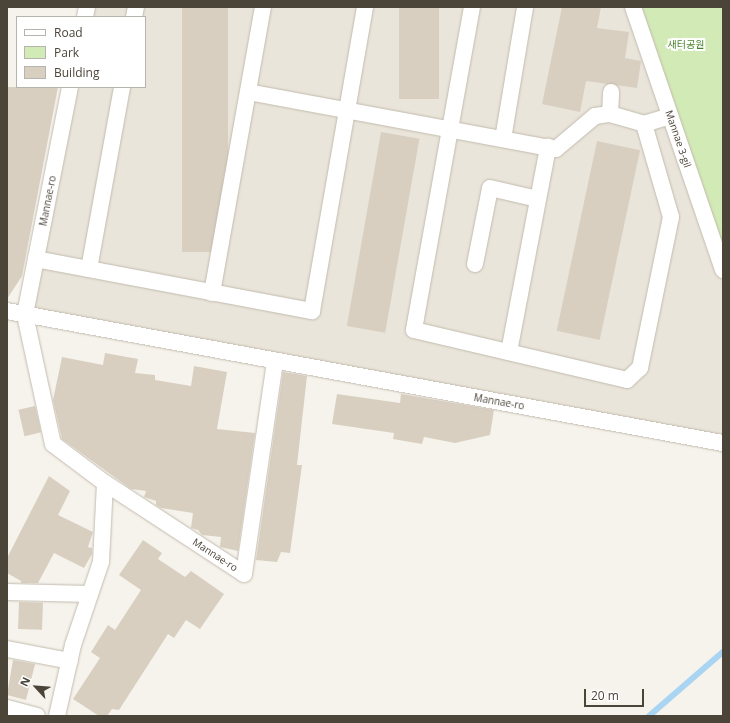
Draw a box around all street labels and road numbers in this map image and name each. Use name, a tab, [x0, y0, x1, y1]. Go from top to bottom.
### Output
street label: Mannae 3-gil	[663, 109, 693, 169]
street label: Mannae-ro	[37, 175, 59, 227]
street label: Mannae-ro	[473, 392, 525, 412]
street label: Mannae-ro	[190, 536, 240, 574]

